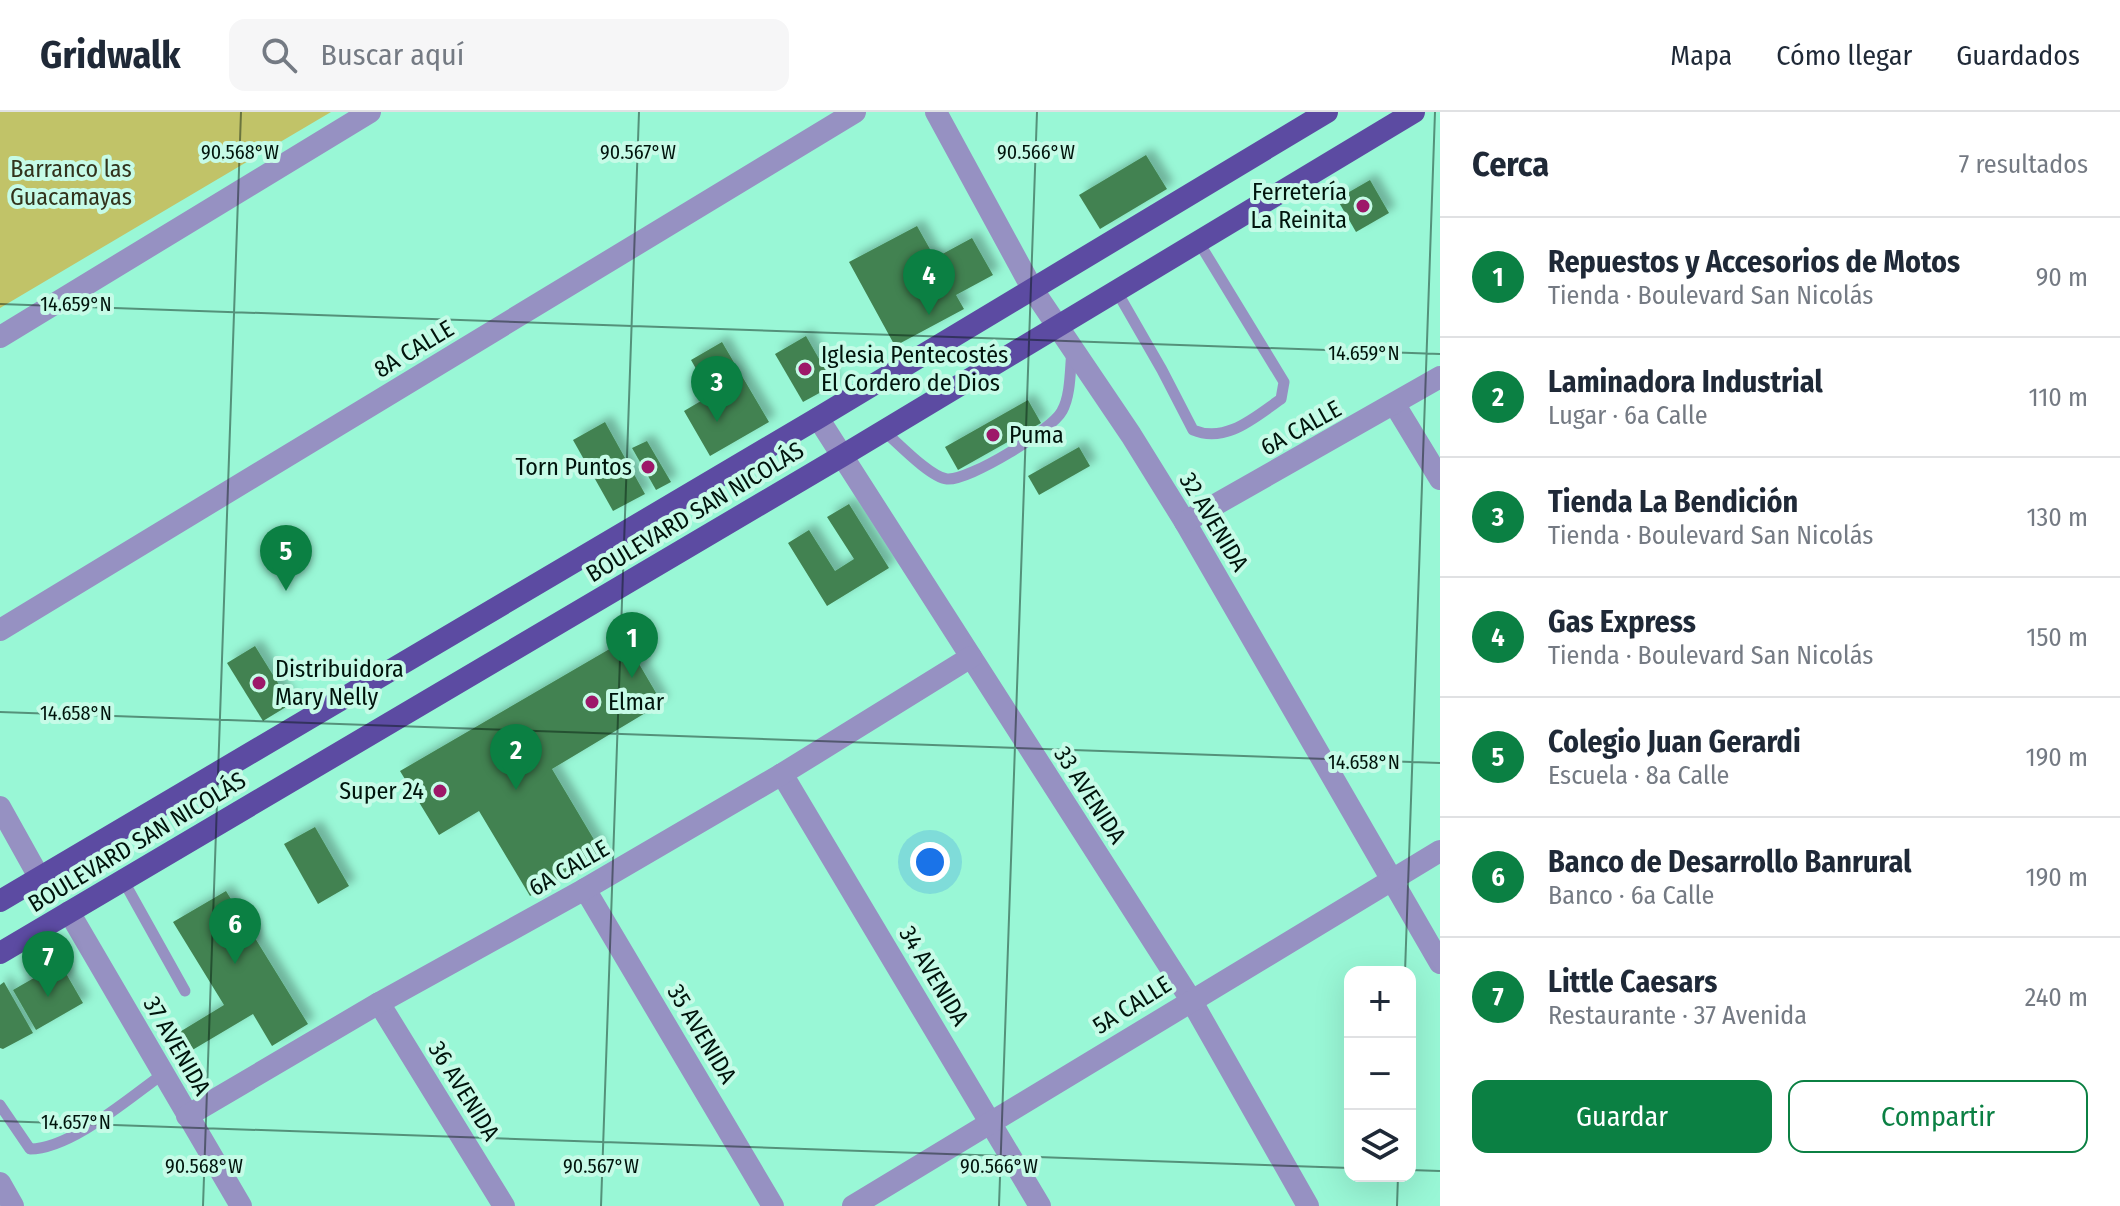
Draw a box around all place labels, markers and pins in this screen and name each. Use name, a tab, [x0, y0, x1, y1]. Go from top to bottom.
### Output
place label: Ferretería La Reinita	[1250, 178, 1347, 234]
marker: Ferretería La Reinita	[1354, 197, 1372, 215]
pin: 4	[903, 249, 955, 315]
place label: Iglesia Pentecostés El Cordero de Dios	[821, 341, 1008, 397]
pin: 3	[691, 356, 743, 422]
marker: Iglesia Pentecostés El Cordero de Dios	[796, 360, 814, 378]
place label: Puma	[1009, 421, 1064, 449]
marker: Puma	[984, 426, 1002, 444]
place label: Torn Puntos	[515, 453, 632, 481]
marker: Torn Puntos	[639, 458, 657, 476]
pin: 5	[260, 525, 312, 591]
pin: 1	[606, 612, 658, 678]
place label: Distribuidora Mary Nelly	[275, 655, 404, 711]
marker: Distribuidora Mary Nelly	[250, 674, 268, 692]
place label: Elmar	[608, 688, 665, 716]
marker: Elmar	[583, 693, 601, 711]
pin: 2	[490, 724, 542, 790]
place label: Super 24	[339, 777, 424, 805]
marker: Super 24	[431, 782, 449, 800]
pin: 6	[209, 898, 261, 964]
pin: 7	[22, 931, 74, 997]

